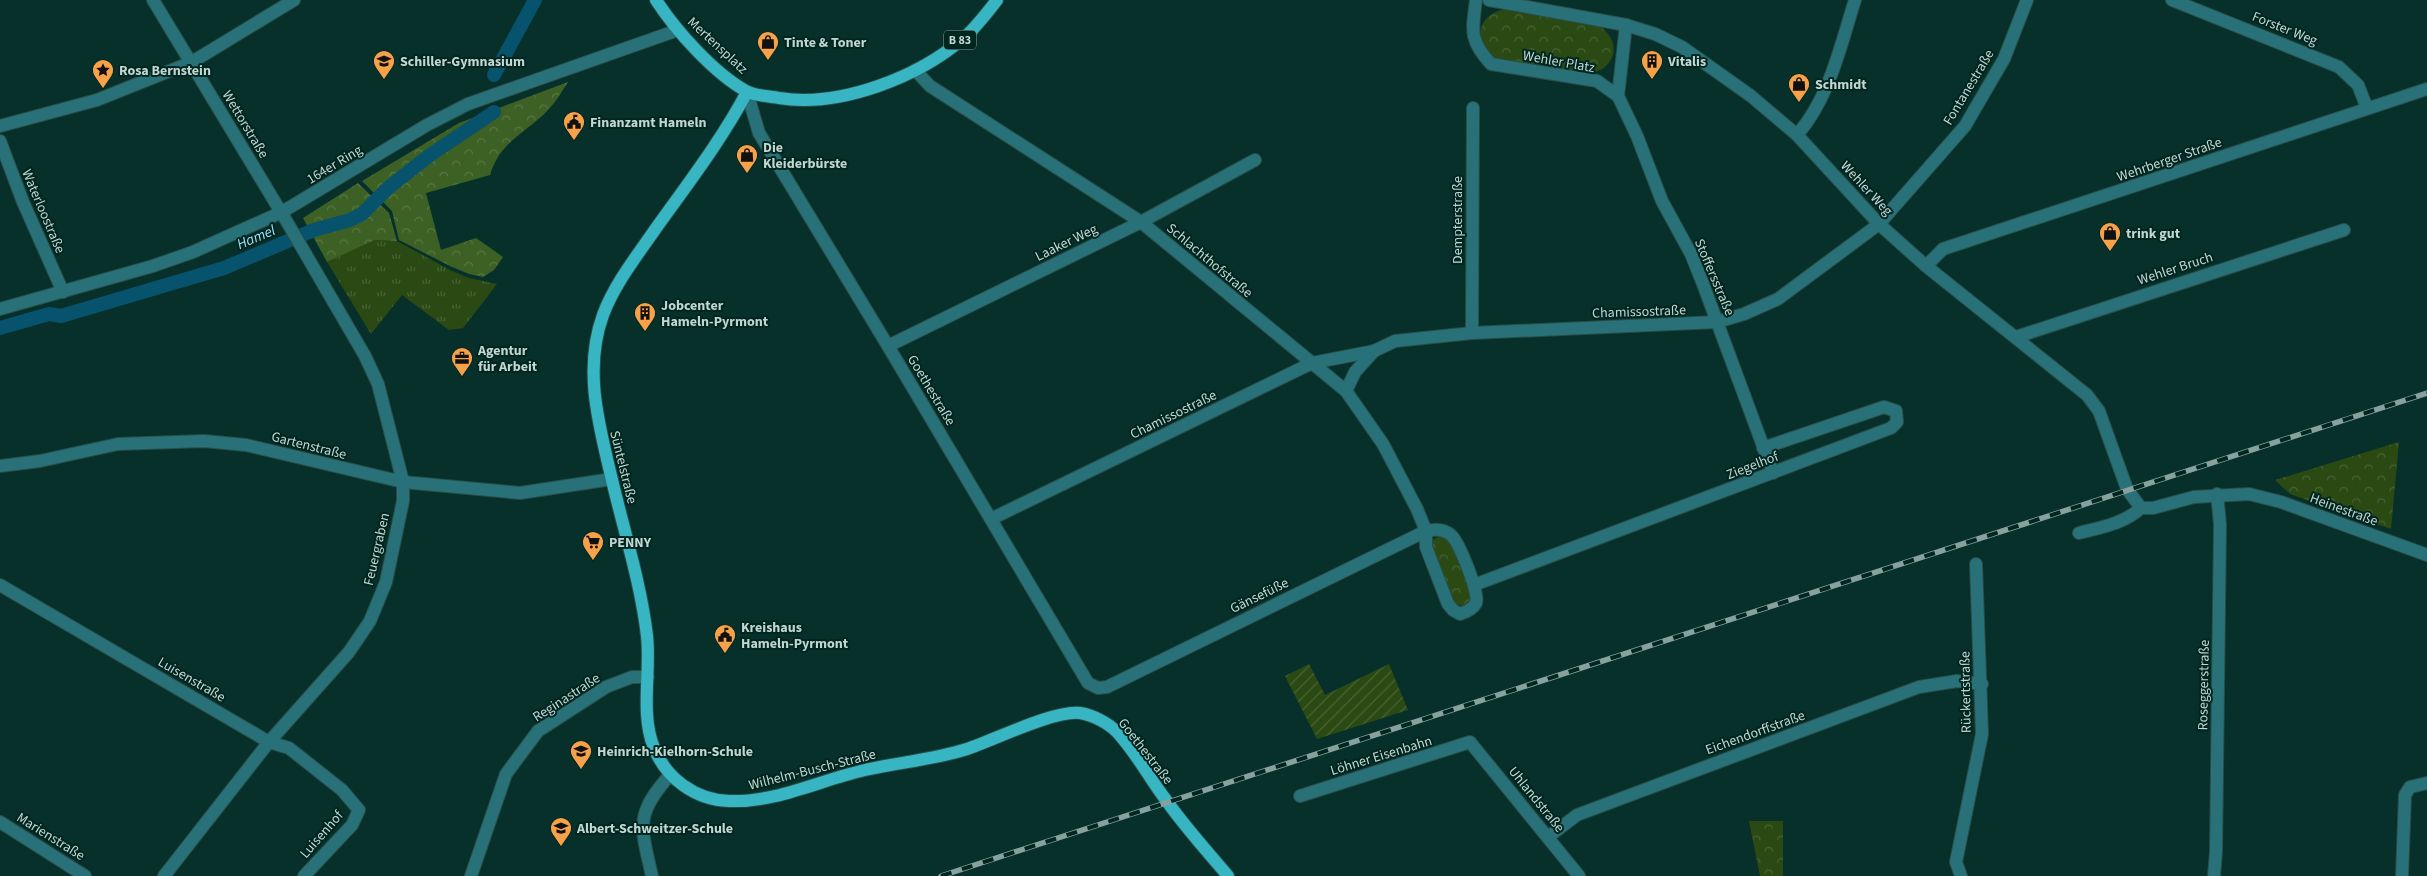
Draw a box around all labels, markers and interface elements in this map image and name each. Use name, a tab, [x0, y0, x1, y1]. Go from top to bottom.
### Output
street label: Forster Weg	[2249, 7, 2320, 51]
street label: Mertensplatz	[683, 13, 752, 79]
shop icon: Tinte & Toner	[756, 30, 780, 61]
road number: B 83	[944, 30, 976, 50]
place label: Tinte & Toner	[784, 33, 867, 53]
street label: Wehler Platz	[1521, 46, 1596, 78]
street label: Fontanestraße	[1938, 46, 1999, 129]
school or university icon: Schiller-Gymnasium	[372, 49, 396, 80]
building icon: Vitalis	[1640, 49, 1664, 80]
place label: Schiller-Gymnasium	[400, 52, 525, 72]
place label: Vitalis	[1667, 52, 1706, 72]
place icon: Rosa Bernstein	[91, 58, 115, 89]
place label: Rosa Bernstein	[119, 61, 211, 81]
shop icon: Schmidt	[1787, 72, 1811, 103]
place label: Schmidt	[1815, 75, 1867, 95]
street label: Wettorstraße	[217, 87, 273, 162]
public building icon: Finanzamt Hameln	[562, 110, 586, 141]
place label: Finanzamt Hameln	[590, 113, 706, 133]
street label: Wehrberger Straße	[2114, 133, 2225, 187]
place label: Die Kleiderbürste	[763, 138, 847, 174]
street label: 164er Ring	[303, 140, 366, 189]
shop icon: Die Kleiderbürste	[735, 143, 759, 174]
street label: Wehler Weg	[1836, 157, 1897, 221]
street label: Waterloostraße	[16, 166, 70, 257]
street label: Dempterstraße	[1448, 176, 1468, 264]
street label: Laaker Weg	[1032, 219, 1101, 267]
street label: Schlachthofstraße	[1162, 219, 1257, 303]
water label: Hamel	[234, 220, 279, 255]
shop icon: trink gut	[2098, 221, 2122, 252]
place label: trink gut	[2126, 224, 2181, 244]
street label: Stoffersstraße	[1689, 236, 1739, 319]
street label: Wehler Bruch	[2135, 247, 2216, 291]
place label: Jobcenter Hameln-Pyrmont	[661, 296, 769, 332]
street label: Chamissostraße	[1592, 300, 1686, 324]
building icon: Jobcenter Hameln-Pyrmont	[633, 301, 657, 332]
place label: Agentur für Arbeit	[477, 341, 538, 377]
office icon: Agentur für Arbeit	[450, 346, 474, 377]
street label: Goethestraße	[902, 351, 960, 430]
street label: Chamissostraße	[1127, 385, 1220, 444]
street label: Gartenstraße	[269, 427, 348, 465]
street label: Süntelstraße	[604, 429, 642, 506]
street label: Ziegelhof	[1723, 447, 1782, 485]
street label: Heinestraße	[2307, 488, 2380, 532]
street label: Feuergraben	[359, 511, 395, 587]
supermarket icon: PENNY	[581, 530, 605, 561]
place label: PENNY	[609, 533, 652, 553]
street label: Gänsefüße	[1227, 573, 1292, 619]
place label: Kreishaus Hameln-Pyrmont	[741, 618, 849, 654]
public building icon: Kreishaus Hameln-Pyrmont	[713, 623, 737, 654]
street label: Roseggerstraße	[2193, 639, 2215, 731]
street label: Rückertstraße	[1955, 651, 1977, 733]
street label: Luisenstraße	[154, 652, 229, 707]
street label: Reginastraße	[529, 669, 604, 727]
street label: Eichendorffstraße	[1703, 706, 1808, 760]
street label: Goethestraße	[1113, 714, 1178, 789]
street label: Löhner Eisenbahn	[1328, 731, 1435, 781]
school or university icon: Heinrich-Kielhorn-Schule	[569, 739, 593, 770]
place label: Heinrich-Kielhorn-Schule	[597, 742, 753, 762]
street label: Wilhelm-Busch-Straße	[747, 744, 878, 795]
street label: Uhlandstraße	[1503, 762, 1569, 837]
street label: Luisenhof	[295, 806, 349, 863]
street label: Marienstraße	[13, 808, 88, 866]
school or university icon: Albert-Schweitzer-Schule	[549, 816, 573, 847]
place label: Albert-Schweitzer-Schule	[576, 819, 733, 839]

